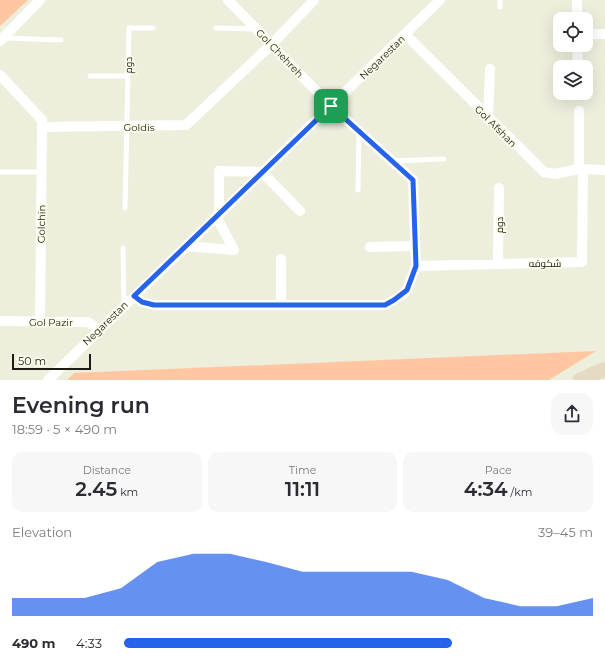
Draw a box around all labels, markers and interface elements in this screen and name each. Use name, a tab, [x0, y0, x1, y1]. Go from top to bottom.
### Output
map controls	[553, 12, 593, 100]
button: locate	[553, 12, 593, 52]
street label: Gol Chehreh	[253, 26, 306, 80]
street label: Negarestan	[357, 32, 408, 82]
street label: دوم	[122, 56, 136, 74]
button: layers	[553, 60, 593, 100]
pin	[314, 89, 348, 123]
icon: arrive	[320, 95, 342, 117]
street label: Gol Afshan	[472, 103, 519, 150]
street label: Goldis	[123, 121, 155, 134]
street label: Golchin	[35, 205, 48, 243]
street label: دوم	[493, 216, 507, 233]
street label: شکوفه	[529, 257, 561, 270]
street label: Negarestan	[80, 298, 131, 348]
street label: Gol Pazir	[29, 316, 73, 329]
scale bar	[12, 352, 91, 371]
text: 50 m	[18, 354, 46, 368]
text: Evening run	[12, 392, 150, 419]
button: share	[551, 393, 593, 435]
text: 18:59 · 5 × 490 m	[12, 421, 117, 437]
text: Distance	[83, 463, 131, 477]
text: Time	[289, 463, 316, 477]
text: Pace	[485, 463, 512, 477]
text: 2.45	[75, 477, 117, 501]
text: 11:11	[285, 477, 320, 501]
text: 4:34	[464, 477, 508, 501]
text: km	[117, 485, 138, 499]
text: /km	[508, 485, 532, 499]
text: Elevation	[12, 524, 72, 540]
text: 39–45 m	[538, 524, 593, 540]
text: 490 m	[12, 635, 55, 651]
text: 4:33	[76, 635, 102, 651]

